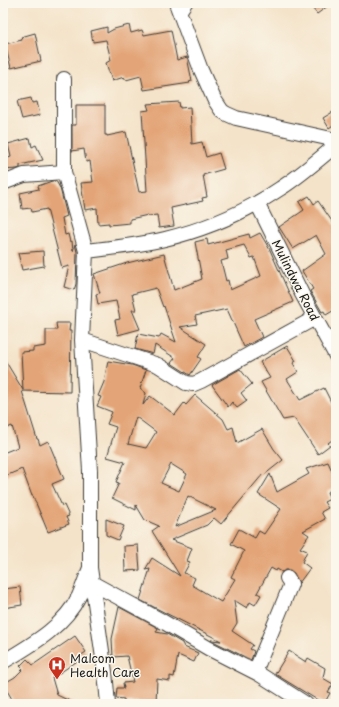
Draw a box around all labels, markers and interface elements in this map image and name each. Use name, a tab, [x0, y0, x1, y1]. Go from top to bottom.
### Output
street label: Mulindwa Road	[268, 236, 324, 324]
place label: Malcom Health Care	[70, 649, 140, 681]
hospital icon: Malcom Health Care	[47, 655, 67, 680]

